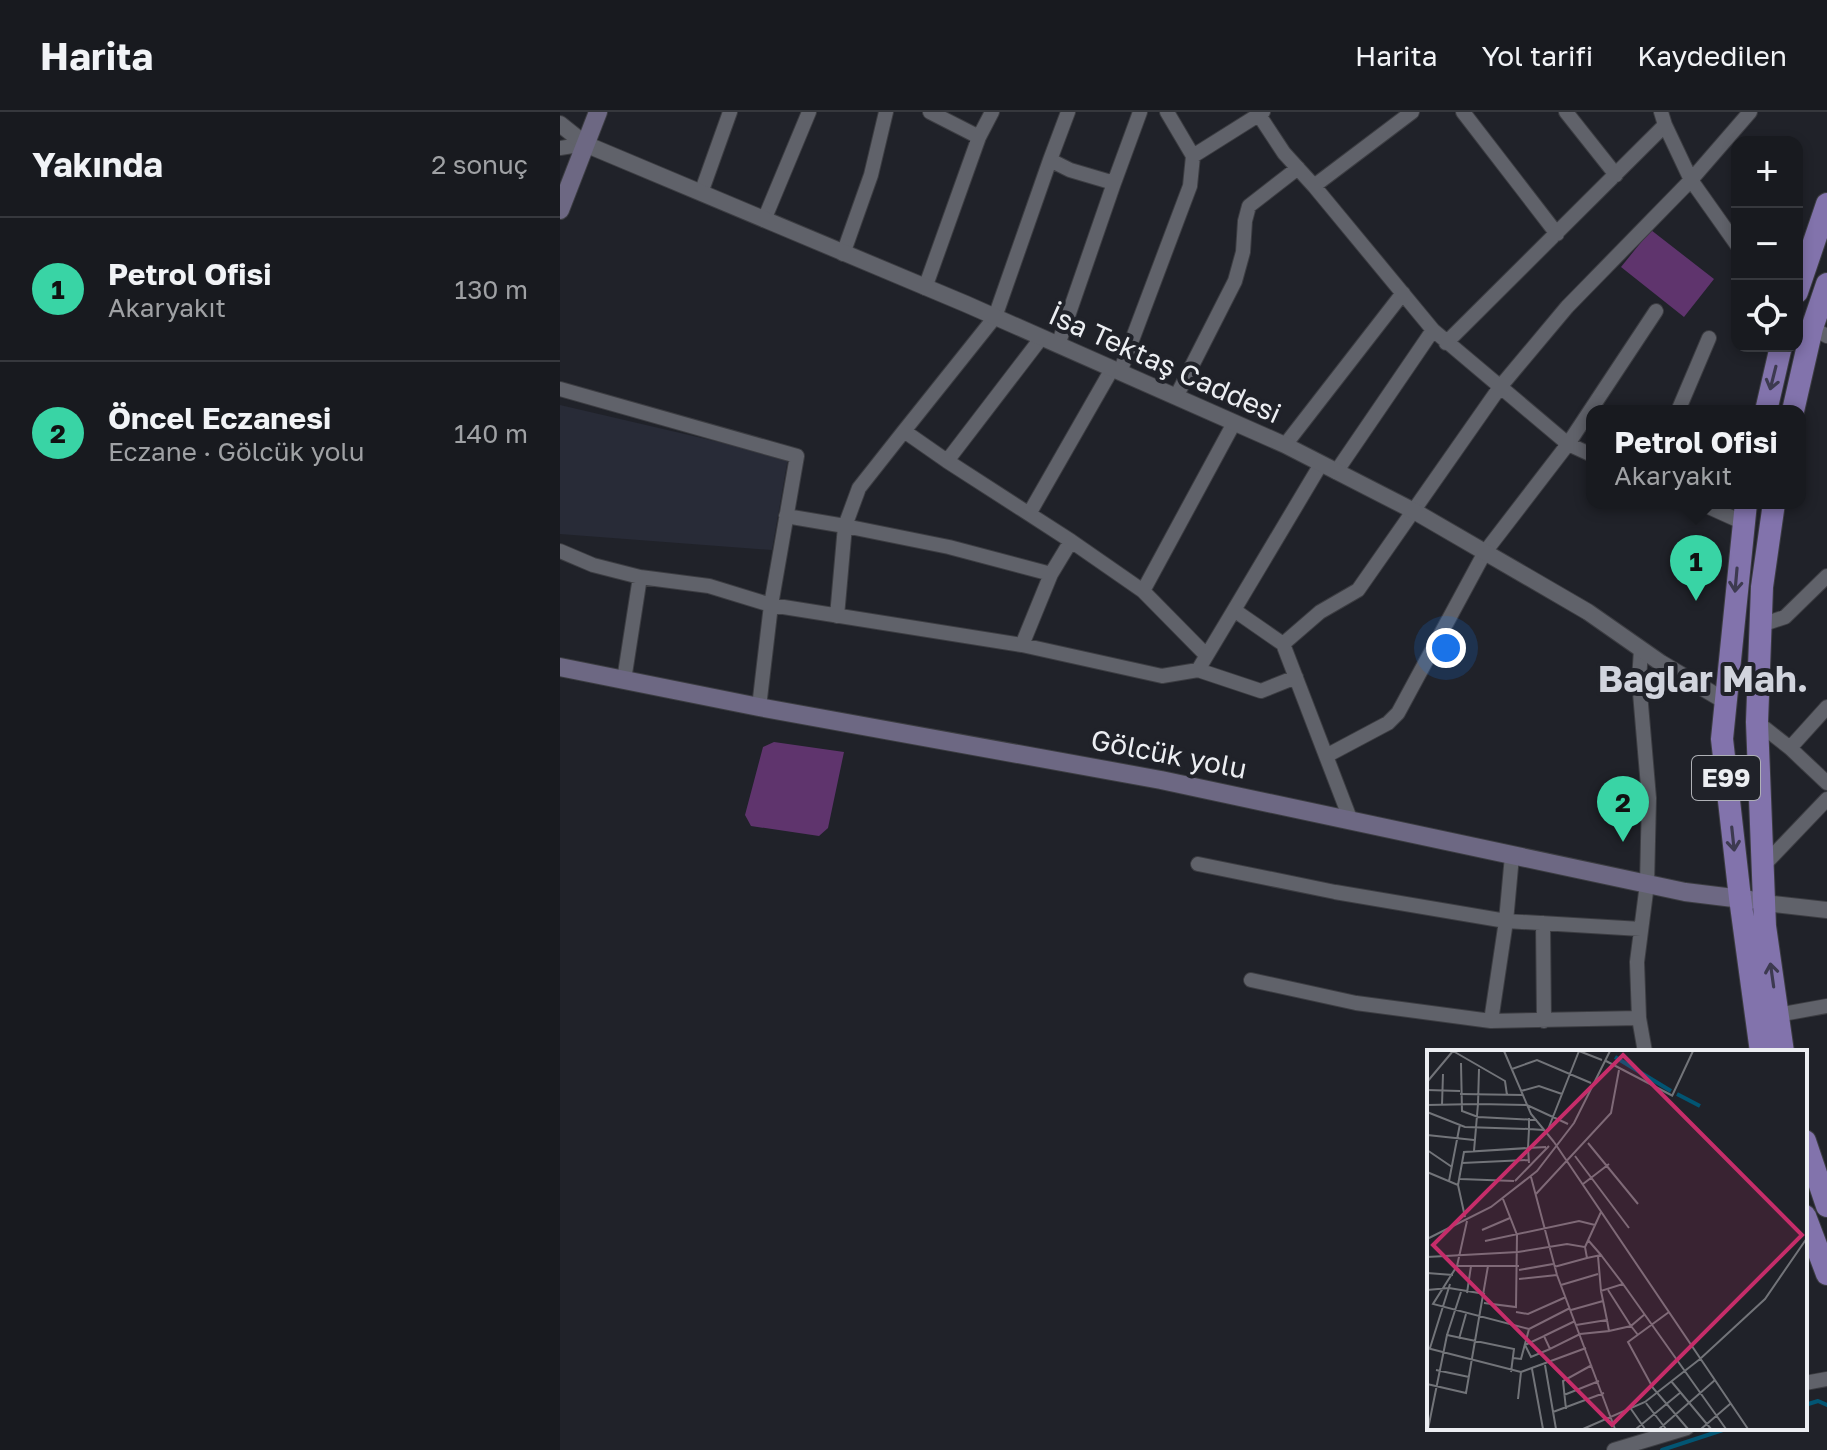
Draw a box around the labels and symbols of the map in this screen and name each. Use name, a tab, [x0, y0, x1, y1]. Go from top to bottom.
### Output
street label: İsa Tektaş Caddesi	[1044, 297, 1286, 430]
one-way arrow	[1765, 365, 1780, 391]
pin: 1	[1670, 535, 1722, 601]
one-way arrow	[1729, 566, 1744, 593]
your location	[1426, 628, 1466, 668]
district label: Bağlar Mah.	[1598, 657, 1808, 700]
street label: Gölcük yolu	[1088, 722, 1250, 785]
road number: E99	[1692, 756, 1760, 800]
pin: 2	[1597, 776, 1649, 842]
one-way arrow	[1725, 825, 1740, 852]
one-way arrow	[1764, 963, 1779, 988]
inset map	[1427, 1050, 1807, 1430]

